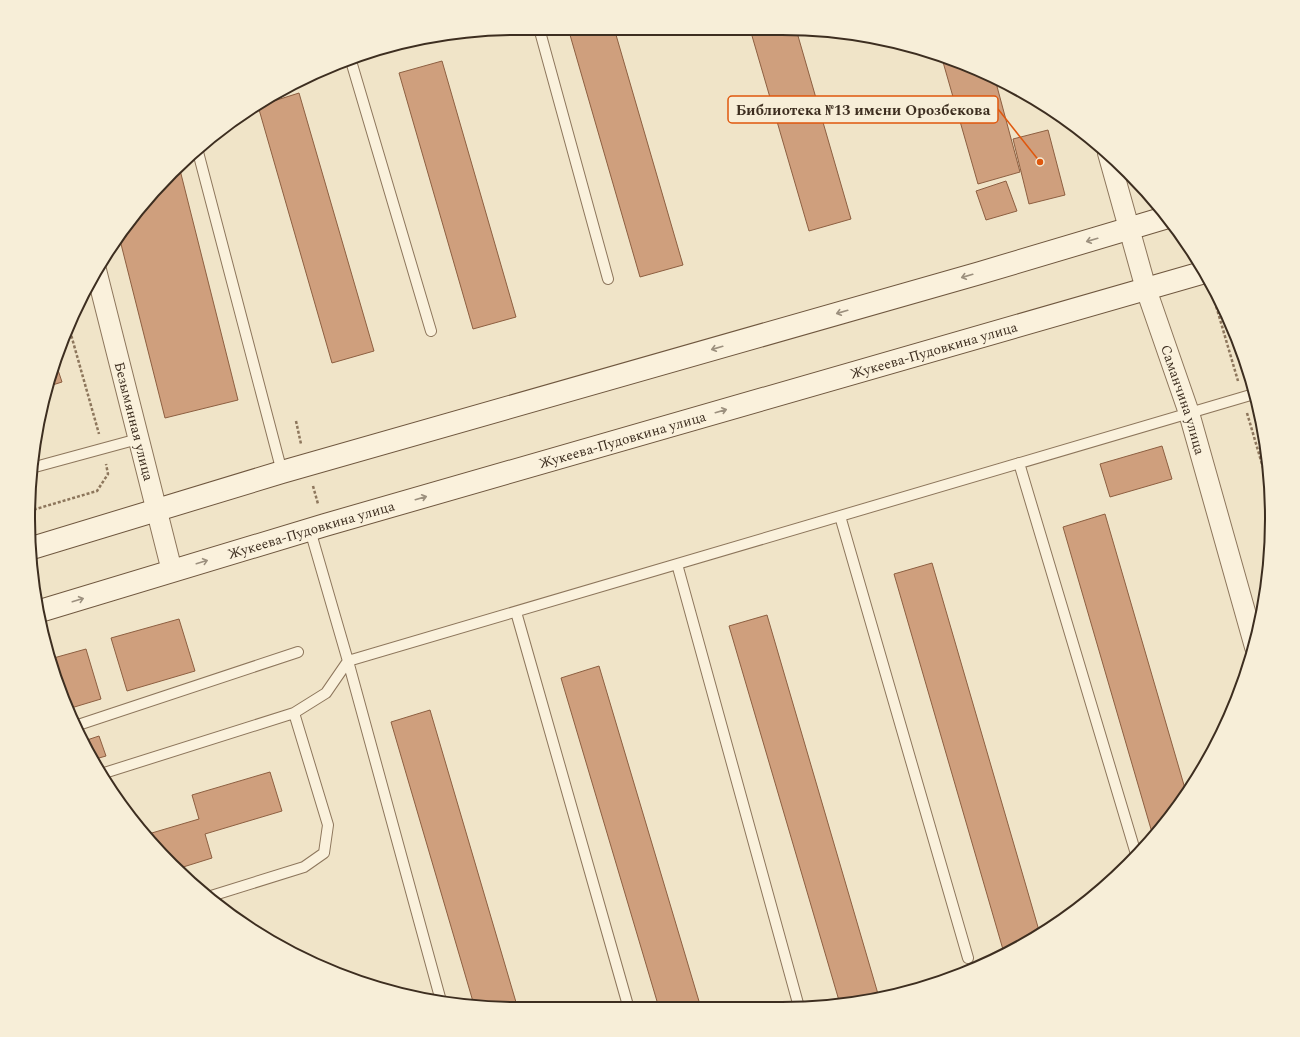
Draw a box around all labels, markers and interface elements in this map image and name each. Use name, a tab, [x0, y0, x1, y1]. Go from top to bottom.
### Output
callout: Библиотека №13 имени Орозбекова	[728, 96, 998, 123]
text: Библиотека №13 имени Орозбекова	[736, 99, 991, 122]
one-way arrow	[1086, 237, 1099, 244]
one-way arrow	[961, 273, 974, 280]
one-way arrow	[836, 309, 849, 316]
street label: Жукеева-Пудовкина улица	[848, 316, 1020, 385]
street label: Саманчина улица	[1155, 342, 1210, 457]
one-way arrow	[711, 345, 724, 352]
street label: Безымянная улица	[109, 360, 159, 483]
street label: Жукеева-Пудовкина улица	[536, 406, 709, 474]
one-way arrow	[714, 407, 727, 415]
one-way arrow	[414, 494, 427, 501]
street label: Жукеева-Пудовкина улица	[225, 495, 397, 565]
one-way arrow	[195, 558, 208, 565]
one-way arrow	[71, 596, 84, 603]

